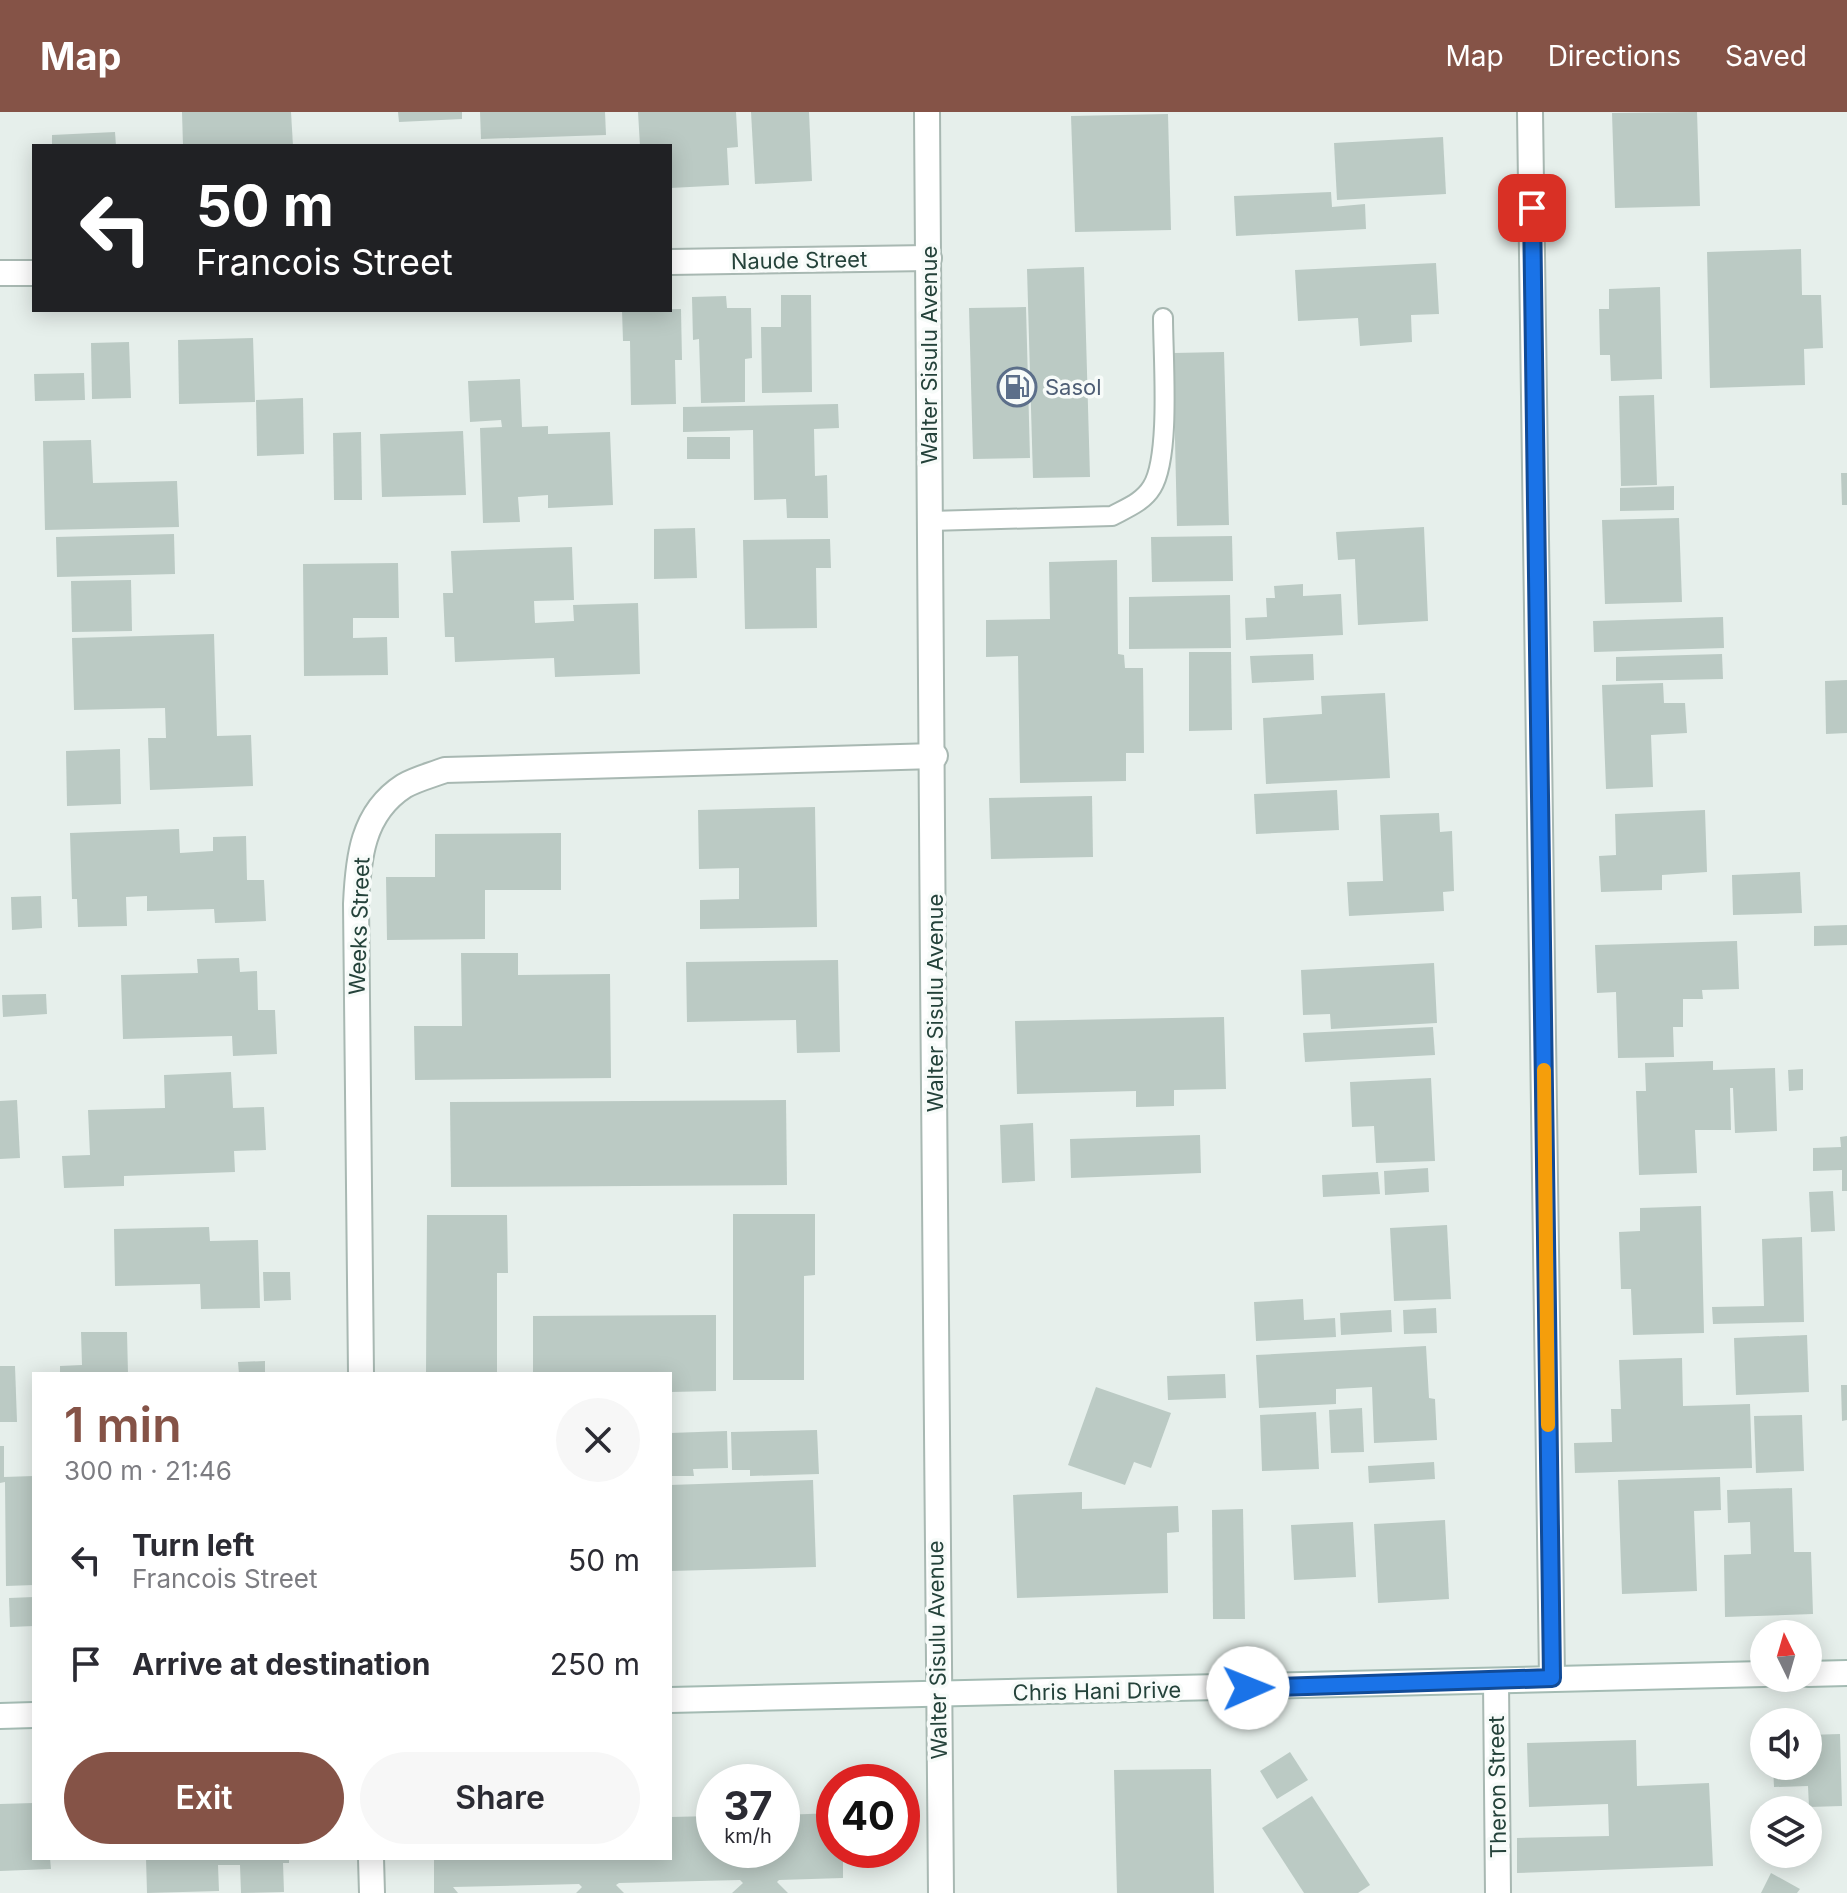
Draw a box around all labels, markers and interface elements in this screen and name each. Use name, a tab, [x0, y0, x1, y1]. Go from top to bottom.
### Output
text: Map	[40, 33, 121, 79]
text: Map	[1445, 39, 1504, 73]
text: Directions	[1548, 39, 1681, 73]
text: Saved	[1725, 39, 1807, 73]
text: 50 m	[196, 172, 334, 240]
pin	[1498, 174, 1566, 242]
icon: left	[64, 176, 168, 280]
icon: arrive	[1510, 186, 1554, 230]
text: Francois Street	[196, 240, 453, 284]
street label: Naude Street	[731, 246, 867, 274]
street label: Walter Sisulu Avenue	[916, 246, 942, 464]
fuel station icon: Sasol	[996, 366, 1038, 408]
place label: Sasol	[1045, 374, 1102, 400]
street label: Weeks Street	[344, 857, 374, 995]
street label: Walter Sisulu Avenue	[922, 894, 948, 1112]
text: 1 min	[64, 1395, 182, 1454]
button: close	[556, 1398, 640, 1482]
text: 300 m · 21:46	[64, 1455, 232, 1486]
text: Turn left	[132, 1527, 254, 1563]
icon: left	[64, 1538, 108, 1582]
street label: Walter Sisulu Avenue	[922, 1540, 952, 1760]
text: 50 m	[568, 1542, 640, 1578]
text: Francois Street	[132, 1563, 317, 1594]
north arrow	[1750, 1620, 1822, 1692]
map controls	[1750, 1620, 1822, 1868]
icon: arrive	[64, 1642, 108, 1686]
text: Arrive at destination	[132, 1646, 430, 1682]
text: 250 m	[550, 1646, 640, 1682]
position arrow	[1206, 1646, 1290, 1730]
street label: Chris Hani Drive	[1012, 1677, 1182, 1705]
button: sound	[1750, 1708, 1822, 1780]
street label: Theron Street	[1483, 1716, 1511, 1858]
button: Exit	[64, 1752, 344, 1844]
button: Share	[360, 1752, 640, 1844]
speed limit sign: 40	[816, 1764, 920, 1868]
text: 37	[723, 1781, 773, 1830]
button: layers	[1750, 1796, 1822, 1868]
text: km/h	[724, 1824, 772, 1848]

